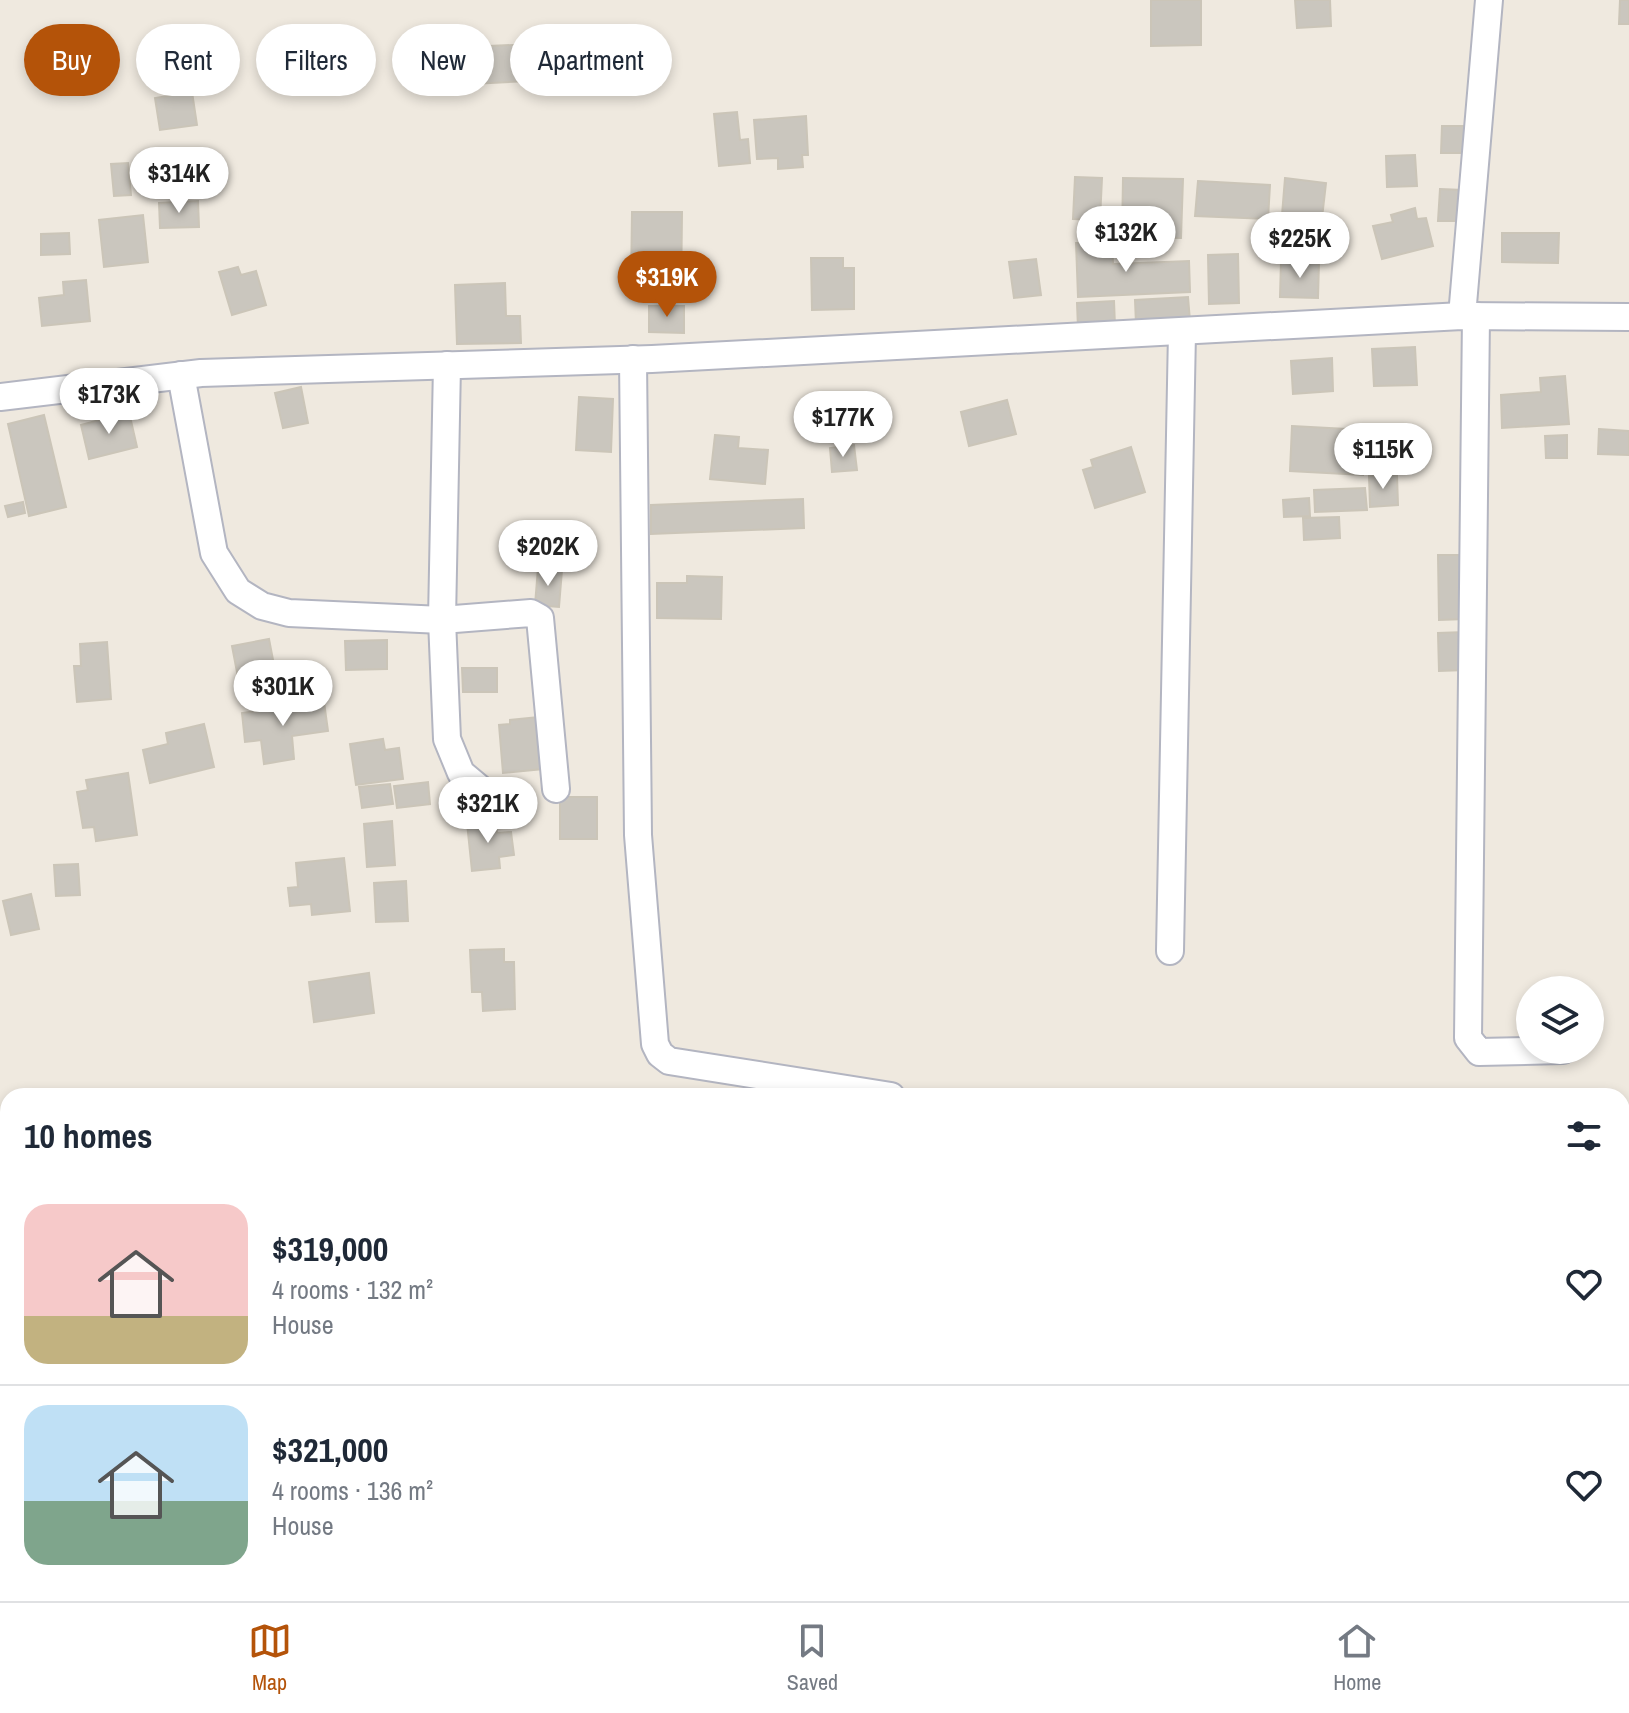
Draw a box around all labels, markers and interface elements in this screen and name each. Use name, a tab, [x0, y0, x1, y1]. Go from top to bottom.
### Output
chip: Buy	[24, 24, 120, 96]
chip: Rent	[136, 24, 240, 96]
chip: Filters	[256, 24, 376, 96]
chip: New	[392, 24, 494, 96]
chip: Apartment	[510, 24, 672, 96]
pin: $314K	[123, 147, 235, 215]
text: $314K	[148, 155, 210, 190]
pin: $132K	[1070, 206, 1182, 274]
pin: $225K	[1244, 212, 1356, 280]
text: $132K	[1095, 214, 1157, 249]
text: $225K	[1269, 220, 1331, 255]
pin: $319K	[611, 251, 723, 319]
text: $319K	[636, 259, 698, 294]
pin: $173K	[53, 368, 165, 436]
text: $173K	[78, 376, 140, 411]
pin: $177K	[787, 391, 899, 459]
text: $177K	[812, 399, 874, 434]
pin: $115K	[1327, 423, 1439, 491]
text: $115K	[1352, 431, 1414, 466]
pin: $202K	[492, 520, 604, 588]
text: $202K	[517, 528, 579, 563]
pin: $301K	[227, 660, 339, 728]
text: $301K	[252, 668, 314, 703]
pin: $321K	[432, 777, 544, 845]
text: $321K	[457, 785, 519, 820]
map controls	[1516, 976, 1604, 1064]
button: layers	[1516, 976, 1604, 1064]
text: 10 homes	[24, 1113, 153, 1159]
icon: filters	[1562, 1114, 1606, 1158]
text: $319,000	[272, 1226, 388, 1272]
icon: home	[88, 1236, 184, 1332]
icon: heart	[1562, 1262, 1606, 1306]
text: 4 rooms · 132 m²	[272, 1272, 433, 1307]
text: House	[272, 1307, 334, 1342]
text: $321,000	[272, 1427, 388, 1473]
icon: home	[88, 1437, 184, 1533]
icon: heart	[1562, 1463, 1606, 1507]
text: 4 rooms · 136 m²	[272, 1473, 433, 1508]
text: House	[272, 1508, 334, 1543]
tab: Map	[248, 1619, 292, 1697]
tab: Saved	[787, 1619, 838, 1697]
tab: Home	[1333, 1619, 1381, 1697]

